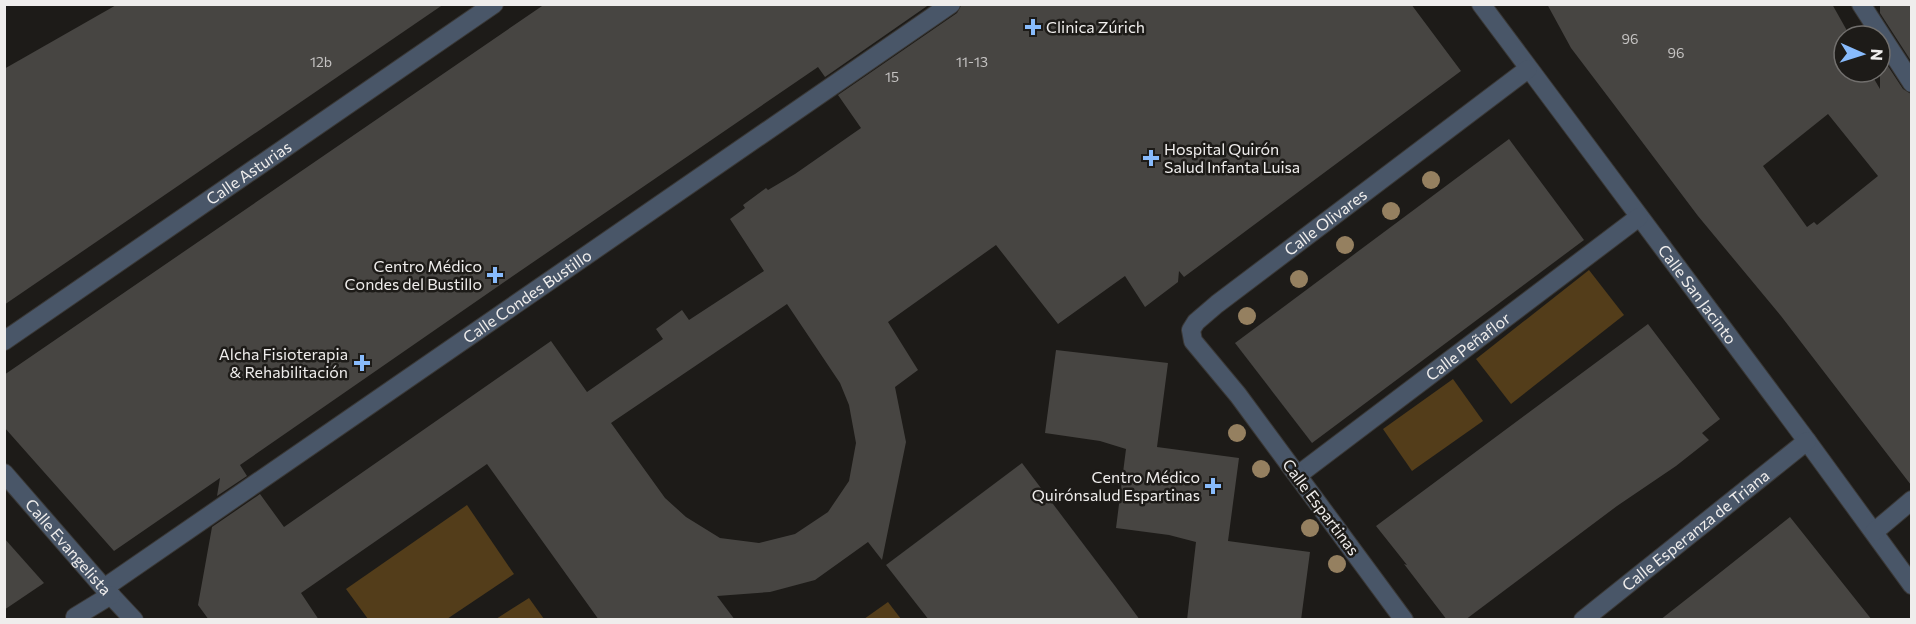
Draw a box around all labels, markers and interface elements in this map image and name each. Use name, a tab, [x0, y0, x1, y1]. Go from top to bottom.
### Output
place label: Clinica Zúrich	[1046, 17, 1145, 36]
marker: Clinica Zúrich	[1024, 18, 1042, 36]
north arrow	[1832, 24, 1892, 84]
house number: 96	[1622, 30, 1639, 47]
house number: 96	[1668, 44, 1685, 61]
text: N	[1868, 48, 1887, 61]
house number: 12b	[310, 53, 332, 70]
house number: 11-13	[956, 53, 988, 70]
house number: 15	[885, 68, 899, 85]
street label: Calle Asturias	[202, 136, 295, 208]
place label: Hospital Quirón Salud Infanta Luisa	[1164, 139, 1300, 176]
marker: Hospital Quirón Salud Infanta Luisa	[1142, 149, 1160, 167]
street label: Calle Olivares	[1280, 184, 1370, 259]
street label: Calle San Jacinto	[1655, 240, 1741, 347]
street label: Calle Condes Bustillo	[459, 245, 595, 347]
place label: Centro Médico Condes del Bustillo	[345, 256, 482, 293]
marker: Centro Médico Condes del Bustillo	[486, 266, 504, 284]
street label: Calle Peñaflor	[1421, 308, 1514, 384]
place label: Alcha Fisioterapia & Rehabilitación	[219, 344, 348, 381]
marker: Alcha Fisioterapia & Rehabilitación	[353, 354, 371, 372]
street label: Calle Espartinas	[1279, 455, 1364, 559]
street label: Calle Esperanza de Triana	[1618, 465, 1773, 594]
place label: Centro Médico Quirónsalud Espartinas	[1032, 467, 1200, 504]
marker: Centro Médico Quirónsalud Espartinas	[1204, 477, 1222, 495]
street label: Calle Evangelista	[22, 495, 116, 599]

